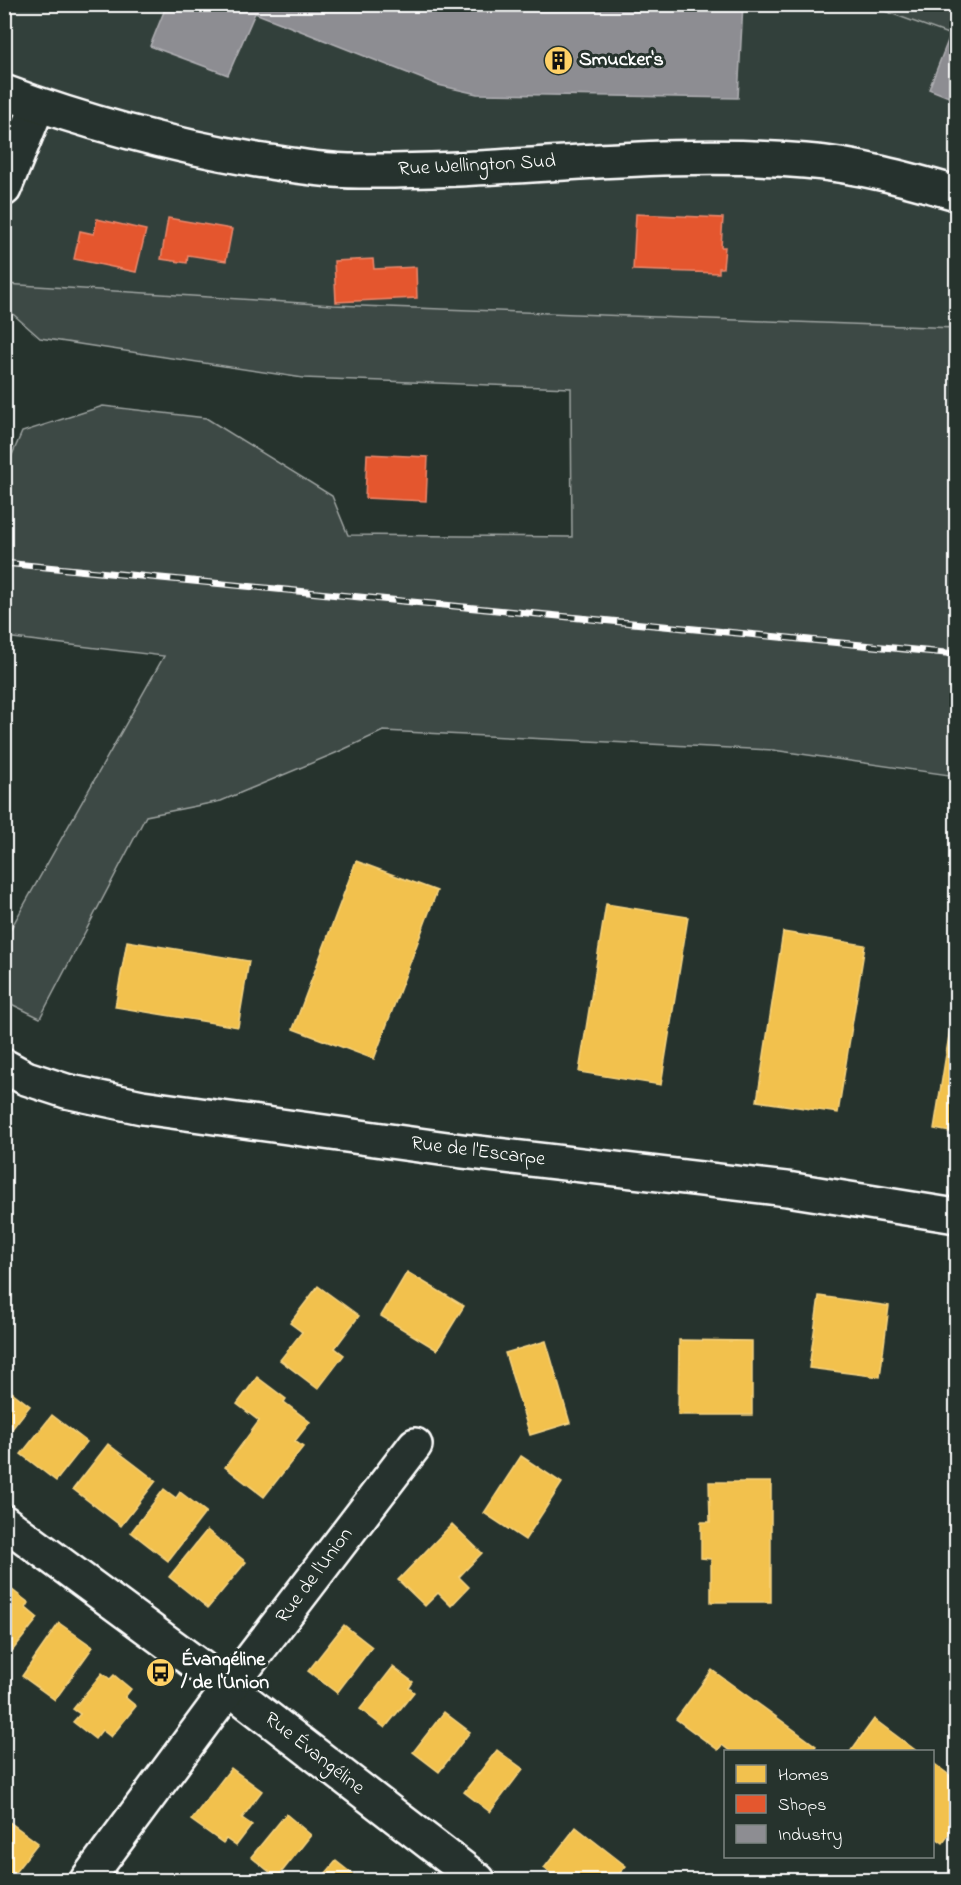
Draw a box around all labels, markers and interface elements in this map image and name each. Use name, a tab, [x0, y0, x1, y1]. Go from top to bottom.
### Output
building icon: Smucker's	[542, 44, 574, 76]
place label: Smucker's	[579, 46, 664, 75]
street label: Rue Wellington Sud	[398, 147, 556, 186]
street label: Rue de l'Escarpe	[409, 1129, 547, 1175]
street label: Rue de l'Union	[269, 1522, 361, 1630]
place label: Évangéline / de l'Union	[180, 1646, 269, 1698]
bus stop icon: Évangéline / de l'Union	[144, 1656, 176, 1688]
street label: Rue Évangéline	[257, 1705, 370, 1803]
legend	[724, 1750, 934, 1858]
text: Homes	[778, 1763, 829, 1789]
text: Shops	[778, 1793, 826, 1819]
text: Industry	[778, 1823, 842, 1849]

